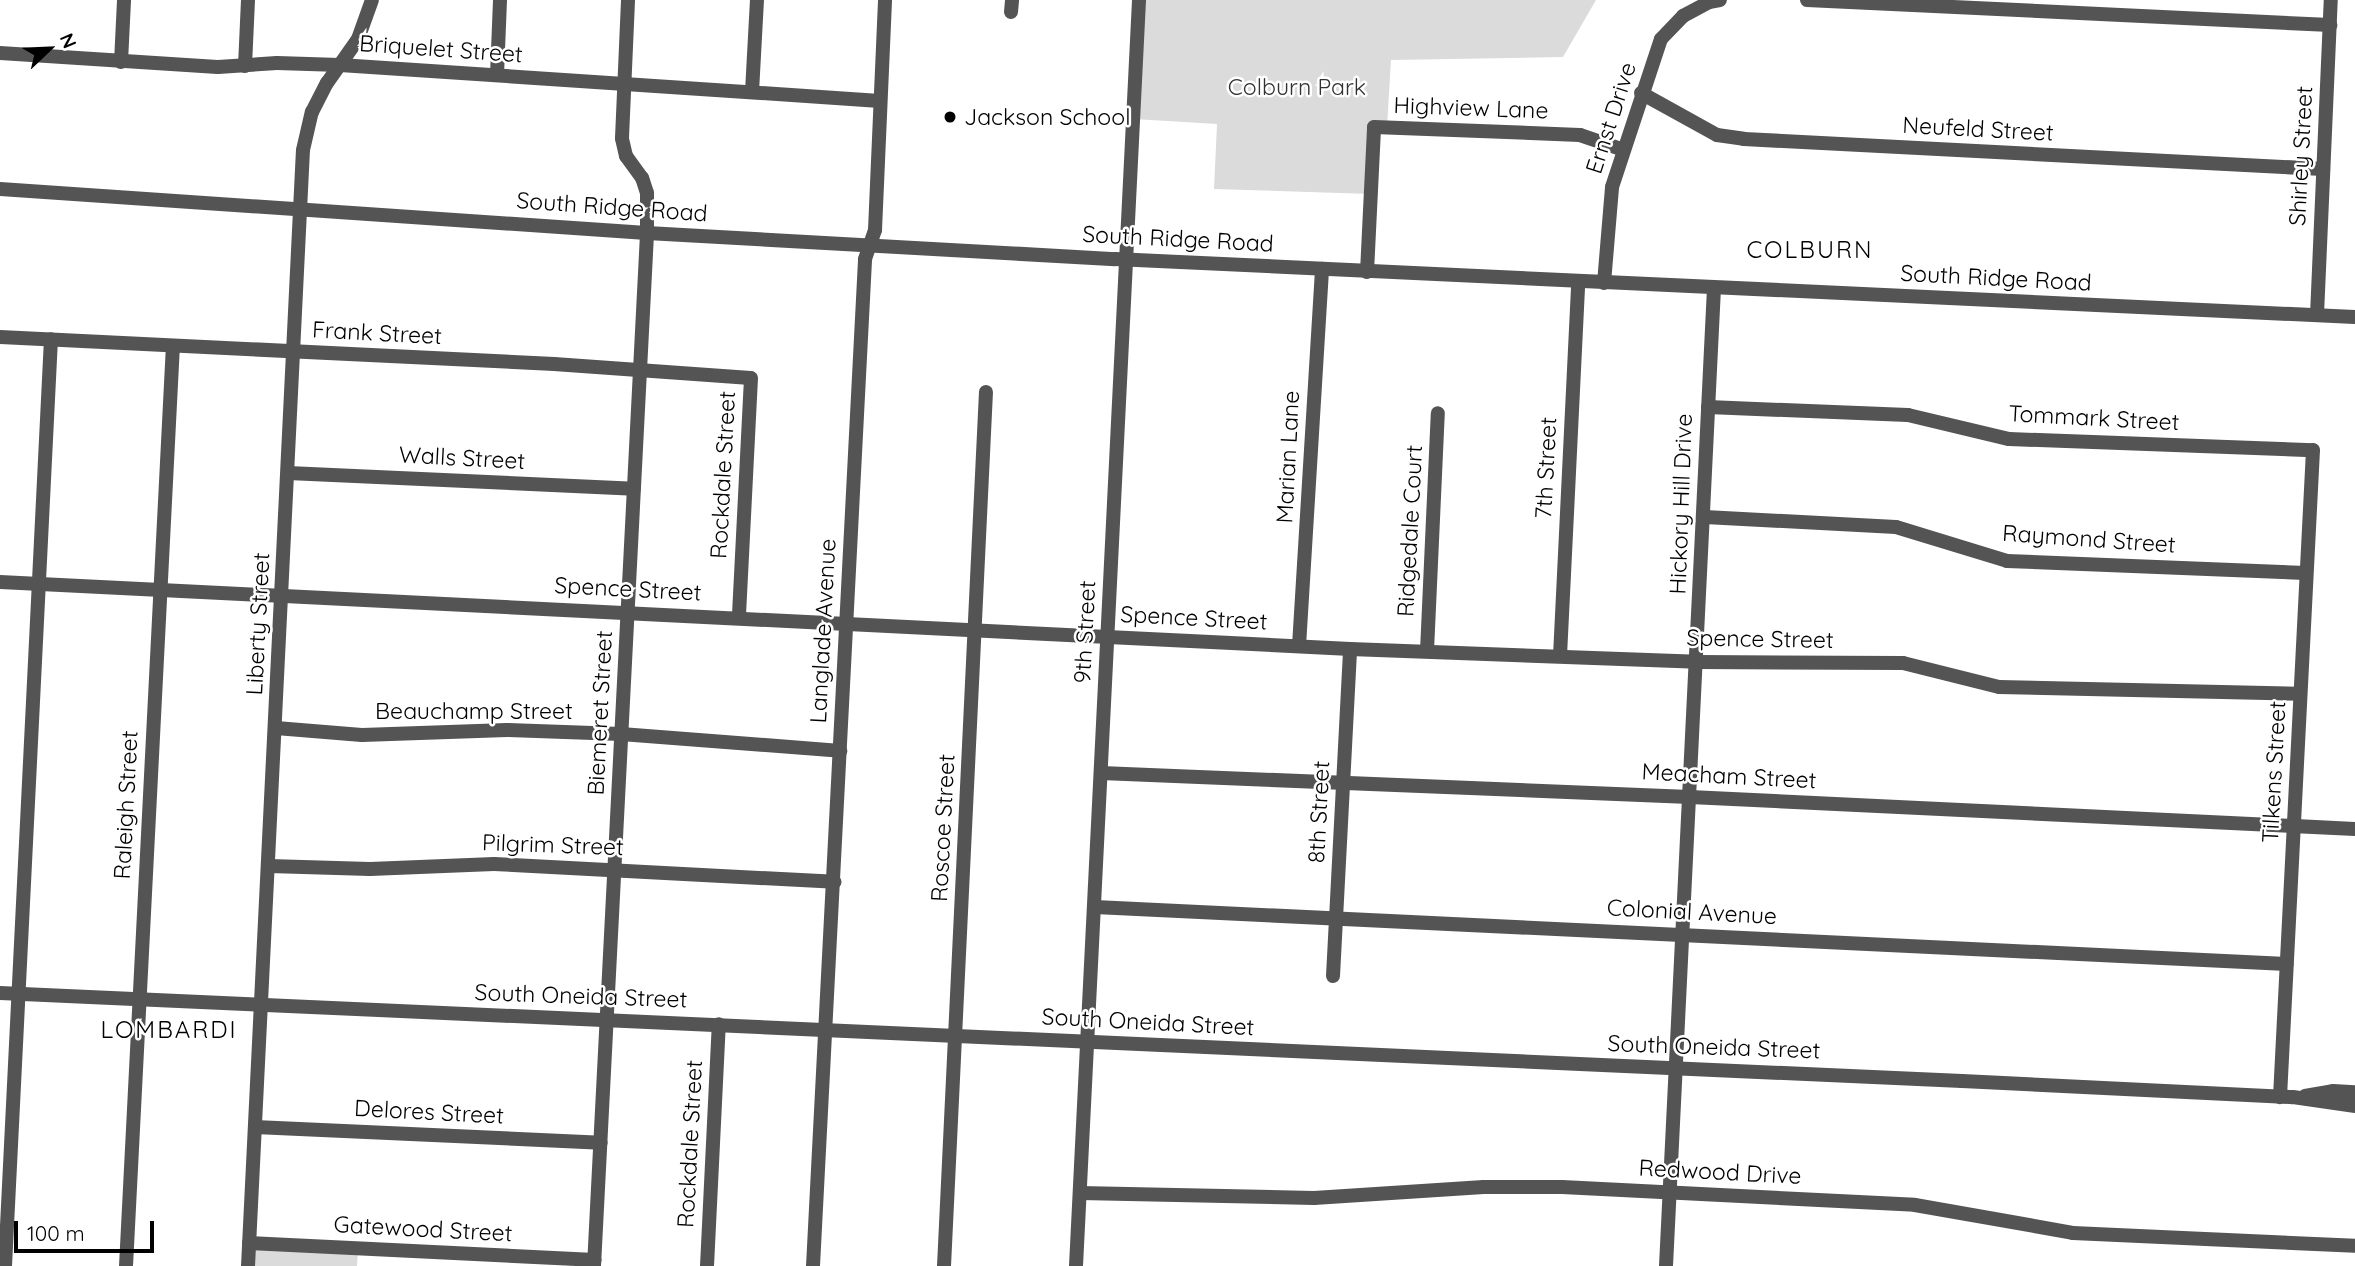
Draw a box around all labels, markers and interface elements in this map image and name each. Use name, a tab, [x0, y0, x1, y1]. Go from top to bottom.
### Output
north arrow	[14, 14, 84, 84]
text: N	[55, 30, 82, 52]
street label: Briquelet Street	[358, 30, 524, 68]
street label: Ernst Drive	[1580, 59, 1642, 177]
park label: Colburn Park	[1228, 73, 1366, 101]
street label: Shirley Street	[2284, 85, 2318, 227]
street label: Highview Lane	[1393, 92, 1549, 124]
place label: Jackson School	[964, 103, 1130, 131]
marker: Jackson School	[942, 109, 958, 125]
street label: Neufeld Street	[1902, 111, 2054, 147]
street label: South Ridge Road	[515, 187, 709, 227]
street label: South Ridge Road	[1082, 220, 1274, 258]
district label: COLBURN	[1747, 236, 1873, 264]
street label: South Ridge Road	[1900, 259, 2092, 297]
street label: Frank Street	[311, 316, 443, 350]
street label: Rockdale Street	[705, 390, 741, 560]
street label: Marian Lane	[1271, 390, 1305, 524]
street label: Tommark Street	[2008, 400, 2180, 436]
street label: Hickory Hill Drive	[1664, 413, 1698, 595]
street label: 7th Street	[1530, 416, 1562, 520]
street label: Walls Street	[398, 441, 526, 475]
street label: Ridgedale Court	[1392, 444, 1428, 618]
street label: Raymond Street	[2001, 519, 2177, 559]
street label: Langlade Avenue	[804, 538, 842, 724]
street label: Liberty Street	[240, 552, 276, 696]
street label: Spence Street	[554, 571, 702, 607]
street label: 9th Street	[1069, 580, 1101, 684]
street label: Spence Street	[1120, 600, 1268, 636]
street label: Spence Street	[1686, 624, 1834, 654]
street label: Biemeret Street	[582, 630, 618, 796]
street label: Beauchamp Street	[375, 697, 573, 725]
street label: Tilkens Street	[2257, 700, 2291, 844]
street label: Raleigh Street	[108, 730, 144, 880]
street label: Roscoe Street	[925, 753, 961, 903]
street label: Meacham Street	[1641, 758, 1817, 794]
street label: 8th Street	[1303, 760, 1335, 864]
street label: Pilgrim Street	[482, 829, 624, 861]
street label: Colonial Avenue	[1606, 894, 1778, 930]
street label: South Oneida Street	[474, 978, 688, 1014]
street label: South Oneida Street	[1041, 1003, 1255, 1041]
district label: LOMBARDI	[101, 1016, 237, 1044]
street label: South Oneida Street	[1607, 1029, 1821, 1065]
street label: Rockdale Street	[672, 1059, 708, 1229]
street label: Delores Street	[353, 1094, 505, 1130]
street label: Redwood Drive	[1638, 1154, 1802, 1190]
scale bar	[18, 1206, 158, 1250]
street label: Gatewood Street	[333, 1211, 513, 1247]
text: 100 m	[27, 1220, 85, 1246]

